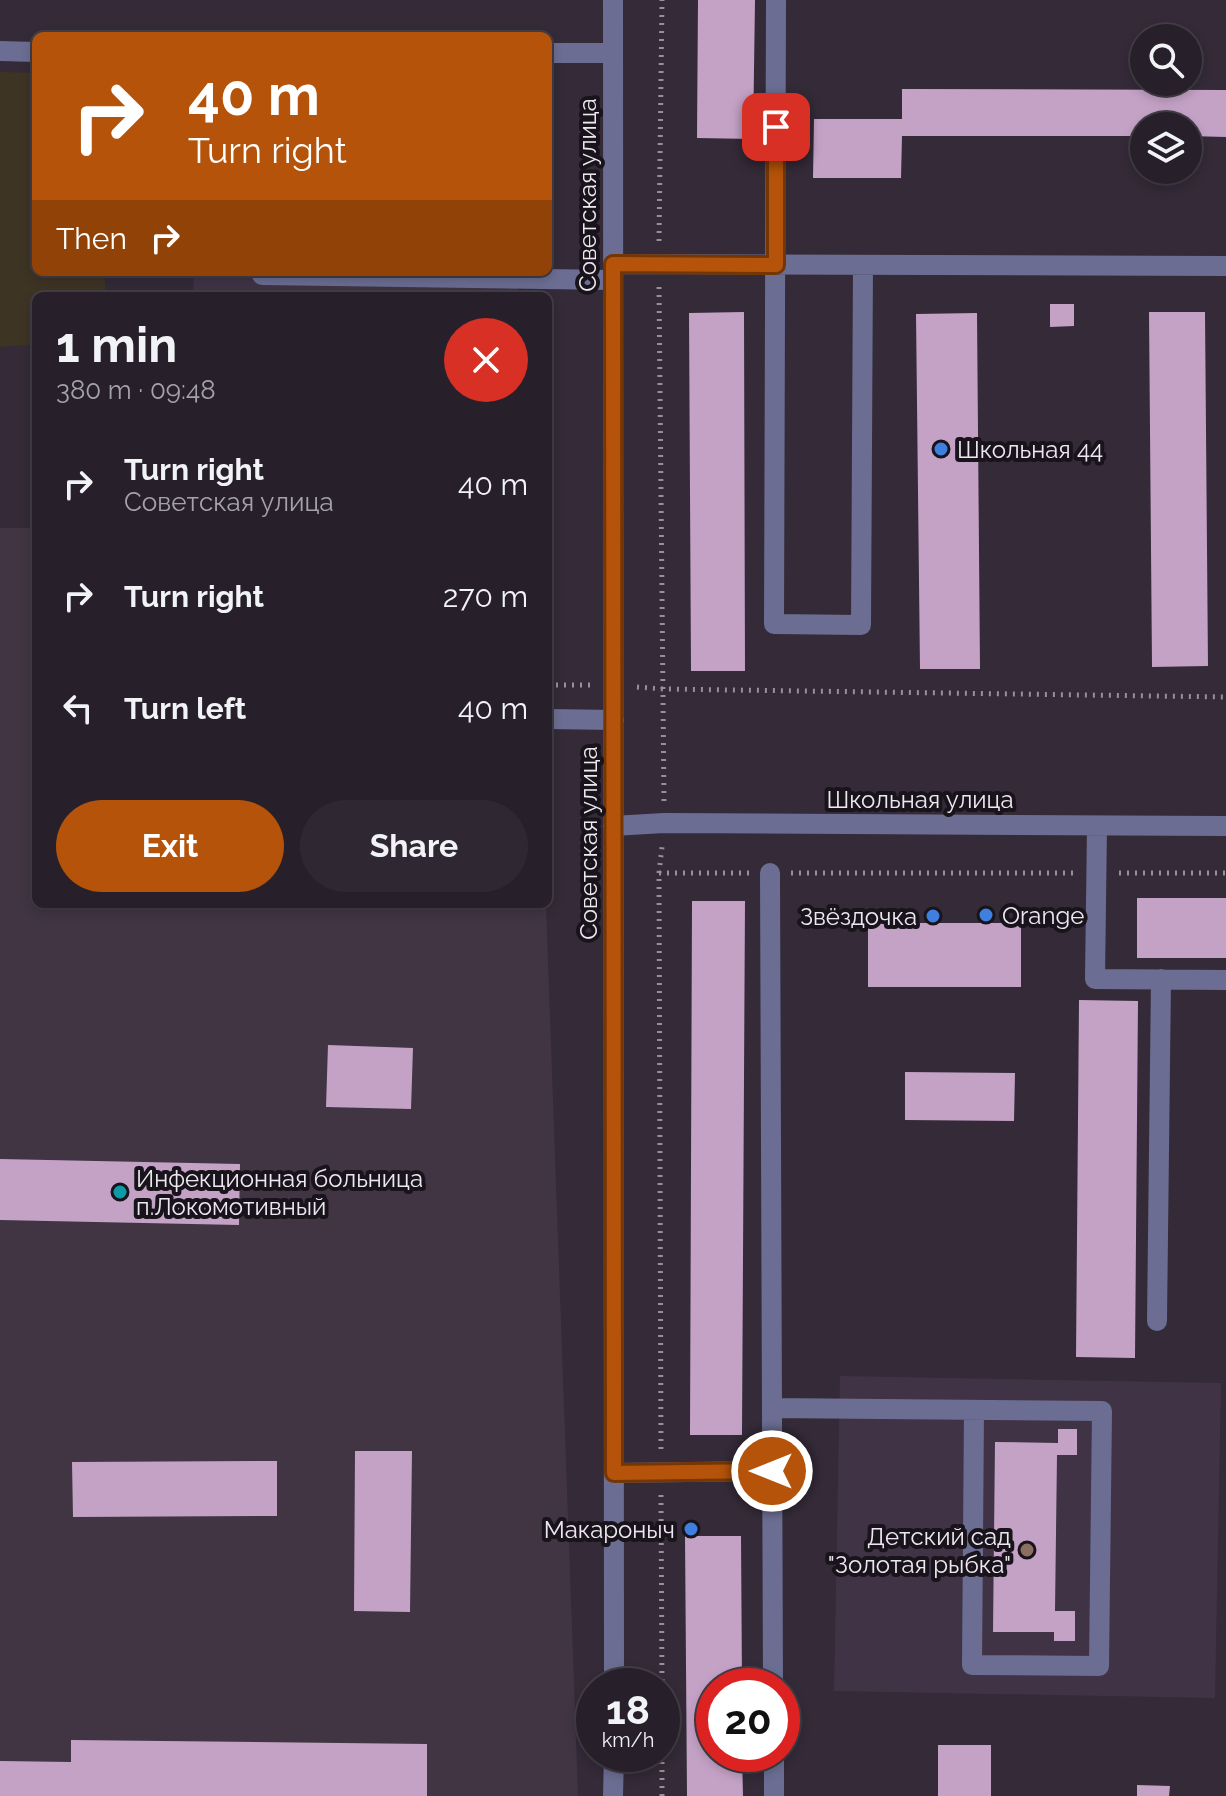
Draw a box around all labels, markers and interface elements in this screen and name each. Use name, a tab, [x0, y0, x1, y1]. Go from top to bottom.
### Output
map controls	[1130, 24, 1202, 184]
button: search	[1130, 24, 1202, 96]
text: 40 m	[188, 62, 320, 128]
icon: right	[56, 64, 160, 168]
pin	[742, 93, 810, 161]
street label: Советская улица	[573, 98, 602, 292]
icon: arrive	[754, 105, 798, 149]
button: layers	[1130, 112, 1202, 184]
text: Turn right	[188, 129, 347, 171]
icon: right	[143, 216, 187, 260]
text: Then	[56, 221, 127, 256]
text: 1 min	[56, 317, 177, 373]
button: close	[444, 318, 528, 402]
text: 380 m · 09:48	[56, 375, 216, 405]
place label: Школьная 44	[957, 435, 1103, 464]
marker: Школьная 44	[932, 440, 950, 458]
text: Turn right	[124, 452, 264, 487]
icon: right	[56, 462, 100, 506]
text: 40 m	[458, 467, 528, 502]
text: Советская улица	[124, 487, 334, 517]
icon: right	[56, 574, 100, 618]
text: Turn right	[124, 579, 264, 614]
text: 270 m	[443, 579, 528, 614]
icon: left	[56, 686, 100, 730]
text: Turn left	[124, 691, 246, 726]
text: 40 m	[458, 691, 528, 726]
street label: Советская улица	[574, 746, 603, 940]
street label: Школьная улица	[826, 785, 1014, 814]
button: Exit	[56, 800, 284, 892]
button: Share	[300, 800, 528, 892]
place label: Orange	[1002, 901, 1084, 930]
place label: Звёздочка	[800, 902, 917, 931]
marker: Orange	[977, 906, 995, 924]
marker: Звёздочка	[924, 907, 942, 925]
place label: Инфекционная больница п.Локомотивный	[136, 1164, 423, 1221]
marker: Инфекционная больница п.Локомотивный	[111, 1183, 129, 1201]
position arrow	[730, 1429, 814, 1513]
place label: Макароныч	[544, 1515, 675, 1544]
marker: Макароныч	[682, 1520, 700, 1538]
place label: Детский сад "Золотая рыбка"	[828, 1522, 1011, 1579]
marker: Детский сад "Золотая рыбка"	[1018, 1541, 1036, 1559]
speed limit sign: 20	[696, 1668, 800, 1772]
text: 18	[606, 1686, 650, 1733]
text: km/h	[602, 1728, 654, 1752]

